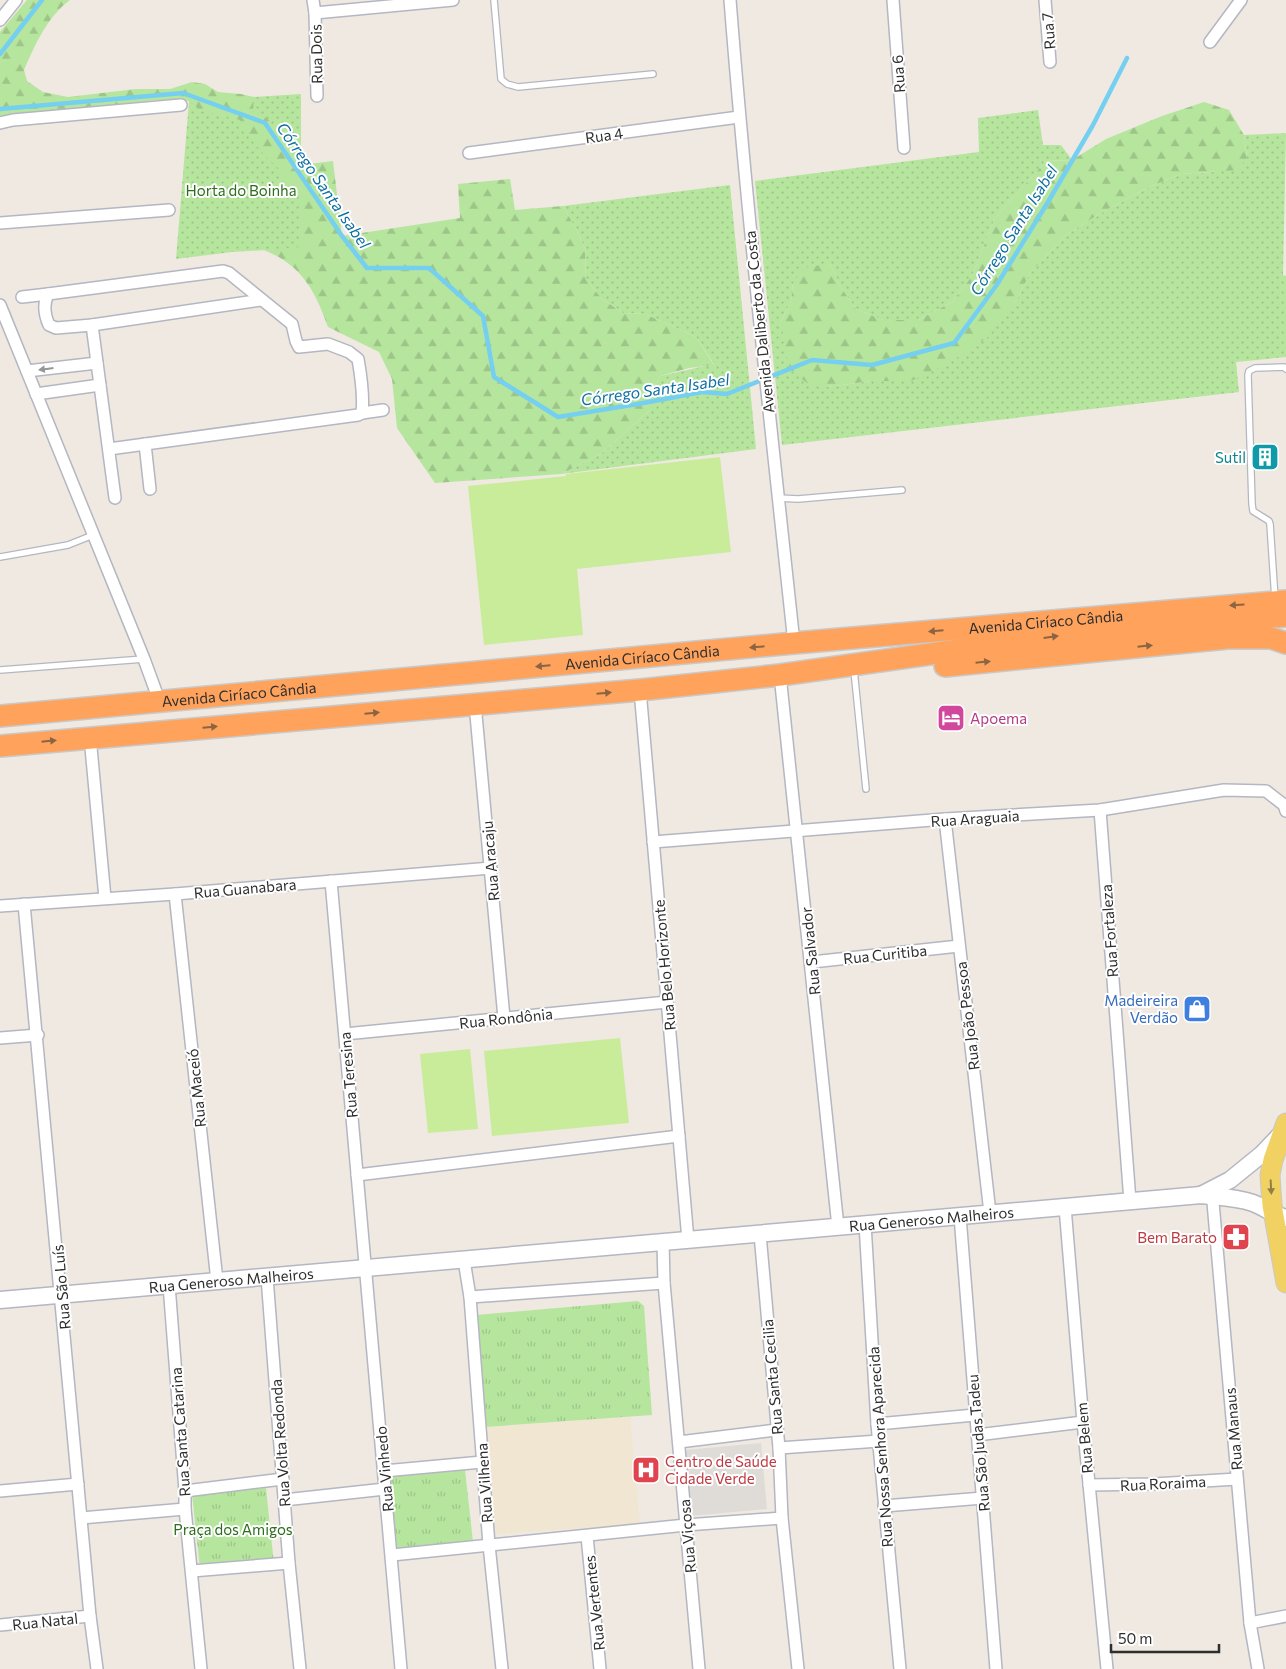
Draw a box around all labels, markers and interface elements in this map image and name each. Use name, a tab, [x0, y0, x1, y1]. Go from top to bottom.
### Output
street label: Rua 7	[1037, 12, 1059, 50]
street label: Rua Dois	[306, 24, 326, 84]
street label: Rua 6	[888, 54, 908, 94]
water label: Córrego Santa Isabel	[273, 118, 375, 252]
street label: Rua 4	[584, 123, 624, 147]
water label: Córrego Santa Isabel	[965, 161, 1061, 298]
park label: Horta do Boinha	[185, 181, 297, 199]
street label: Avenida Daliberto da Costa	[740, 230, 778, 414]
one-way arrow	[38, 365, 54, 373]
water label: Córrego Santa Isabel	[580, 369, 731, 409]
building icon: Sutil	[1250, 442, 1280, 472]
place label: Sutil	[1215, 448, 1246, 466]
one-way arrow	[1229, 601, 1245, 609]
street label: Avenida Ciríaco Cândia	[968, 606, 1124, 637]
one-way arrow	[928, 627, 944, 635]
one-way arrow	[1043, 633, 1059, 641]
street label: Avenida Ciríaco Cândia	[564, 641, 720, 673]
one-way arrow	[1137, 642, 1153, 650]
one-way arrow	[748, 643, 764, 651]
one-way arrow	[975, 658, 991, 666]
one-way arrow	[534, 662, 550, 670]
street label: Avenida Ciríaco Cândia	[161, 678, 317, 710]
one-way arrow	[596, 688, 612, 696]
hotel icon: Apoema	[936, 703, 966, 733]
one-way arrow	[365, 709, 381, 717]
place label: Apoema	[970, 709, 1027, 727]
one-way arrow	[203, 723, 219, 731]
one-way arrow	[41, 737, 57, 745]
street label: Rua Araguaia	[930, 806, 1020, 830]
street label: Rua Aracaju	[478, 820, 502, 902]
street label: Rua Guanabara	[193, 875, 297, 901]
street label: Rua Fortaleza	[1097, 884, 1121, 978]
street label: Rua Belo Horizonte	[649, 899, 679, 1031]
street label: Rua Salvador	[796, 906, 824, 996]
street label: Rua Curitiba	[842, 941, 928, 967]
street label: Rua João Pessoa	[951, 961, 983, 1071]
place label: Madeireira Verdão	[1104, 991, 1178, 1026]
shop icon: Madeireira Verdão	[1182, 994, 1212, 1024]
street label: Rua Rondônia	[458, 1004, 554, 1032]
street label: Rua Teresina	[335, 1031, 361, 1119]
street label: Rua Maceió	[183, 1048, 209, 1128]
one-way arrow	[1267, 1179, 1275, 1195]
street label: Rua Generoso Malheiros	[848, 1202, 1015, 1235]
pharmacy icon: Bem Barato	[1221, 1222, 1251, 1252]
place label: Bem Barato	[1137, 1228, 1217, 1246]
street label: Rua São Luís	[48, 1244, 74, 1330]
street label: Rua Generoso Malheiros	[148, 1264, 314, 1296]
street label: Rua Santa Cecilia	[758, 1318, 786, 1436]
street label: Rua Nossa Senhora Aparecida	[864, 1346, 896, 1548]
street label: Rua Santa Catarina	[167, 1367, 193, 1497]
street label: Rua São Judas Tadeu	[963, 1374, 993, 1512]
street label: Rua Volta Redonda	[267, 1378, 293, 1508]
street label: Rua Manaus	[1220, 1387, 1246, 1471]
street label: Rua Belem	[1072, 1402, 1096, 1474]
street label: Rua Vinhedo	[371, 1425, 397, 1513]
street label: Rua Vilhena	[472, 1442, 496, 1524]
place label: Centro de Saúde Cidade Verde	[665, 1452, 777, 1487]
hospital icon: Centro de Saúde Cidade Verde	[631, 1455, 661, 1485]
street label: Rua Roraima	[1120, 1472, 1206, 1494]
street label: Rua Viçosa	[675, 1498, 699, 1574]
park label: Praça dos Amigos	[173, 1520, 293, 1538]
street label: Rua Vertentes	[580, 1554, 608, 1651]
street label: Rua Natal	[11, 1609, 79, 1633]
scale bar	[1111, 1622, 1218, 1654]
text: 50 m	[1118, 1629, 1152, 1647]

